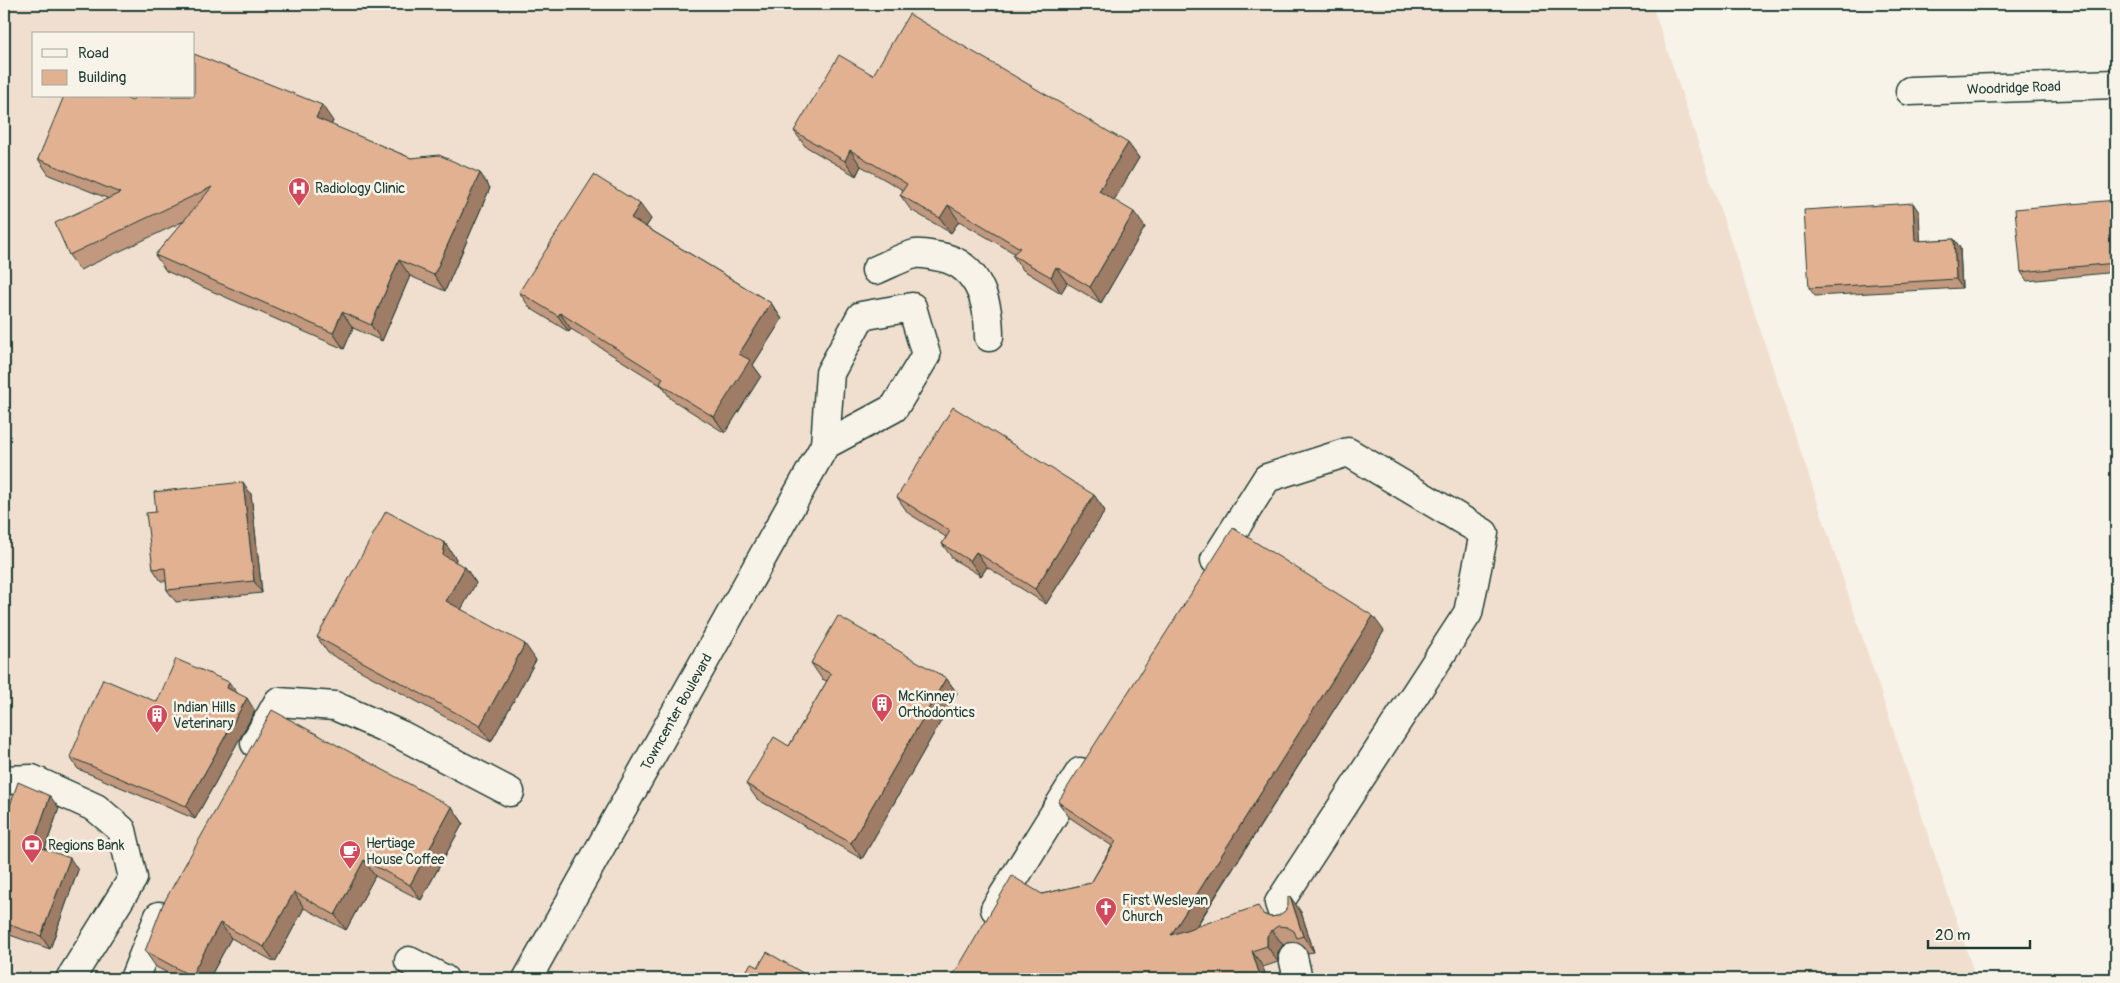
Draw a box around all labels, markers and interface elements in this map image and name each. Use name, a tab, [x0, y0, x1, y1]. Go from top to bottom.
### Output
legend	[32, 32, 195, 98]
text: Road	[78, 44, 109, 63]
text: Building	[78, 68, 126, 87]
street label: Woodridge Road	[1967, 78, 2061, 98]
hospital icon: Radiology Clinic	[287, 176, 311, 207]
place label: Radiology Clinic	[315, 180, 405, 197]
street label: Towncenter Boulevard	[637, 650, 716, 773]
place label: McKinney Orthodontics	[898, 688, 976, 721]
building icon: McKinney Orthodontics	[870, 692, 894, 723]
place label: Indian Hills Veterinary	[173, 699, 236, 732]
building icon: Indian Hills Veterinary	[145, 703, 169, 734]
bank icon: Regions Bank	[20, 833, 44, 864]
place label: Hertiage House Coffee	[366, 835, 445, 868]
place label: Regions Bank	[48, 837, 125, 854]
cafe icon: Hertiage House Coffee	[338, 839, 362, 870]
place label: First Wesleyan Church	[1122, 892, 1208, 925]
church icon: First Wesleyan Church	[1094, 896, 1118, 927]
scale bar	[1928, 918, 2030, 950]
text: 20 m	[1935, 926, 1970, 945]

